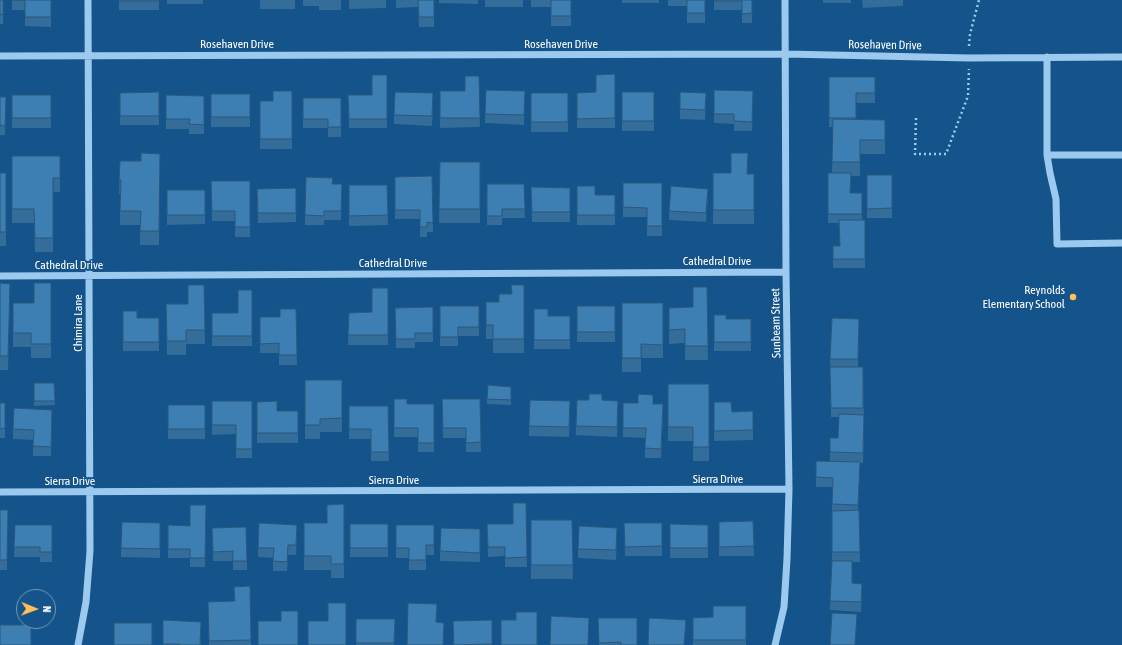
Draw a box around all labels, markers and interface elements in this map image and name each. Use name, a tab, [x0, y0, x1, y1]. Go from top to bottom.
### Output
street label: Rosehaven Drive	[200, 37, 274, 51]
street label: Rosehaven Drive	[524, 37, 598, 51]
street label: Rosehaven Drive	[848, 37, 922, 53]
street label: Cathedral Drive	[683, 254, 751, 268]
street label: Cathedral Drive	[359, 256, 427, 270]
street label: Cathedral Drive	[35, 258, 103, 272]
place label: Reynolds Elementary School	[983, 283, 1065, 311]
street label: Sunbeam Street	[768, 288, 784, 358]
marker: Reynolds Elementary School	[1068, 292, 1078, 302]
street label: Chimira Lane	[71, 294, 85, 352]
street label: Sierra Drive	[693, 472, 743, 486]
street label: Sierra Drive	[369, 473, 419, 487]
street label: Sierra Drive	[45, 474, 95, 488]
north arrow	[16, 589, 56, 629]
text: N	[41, 606, 53, 613]

